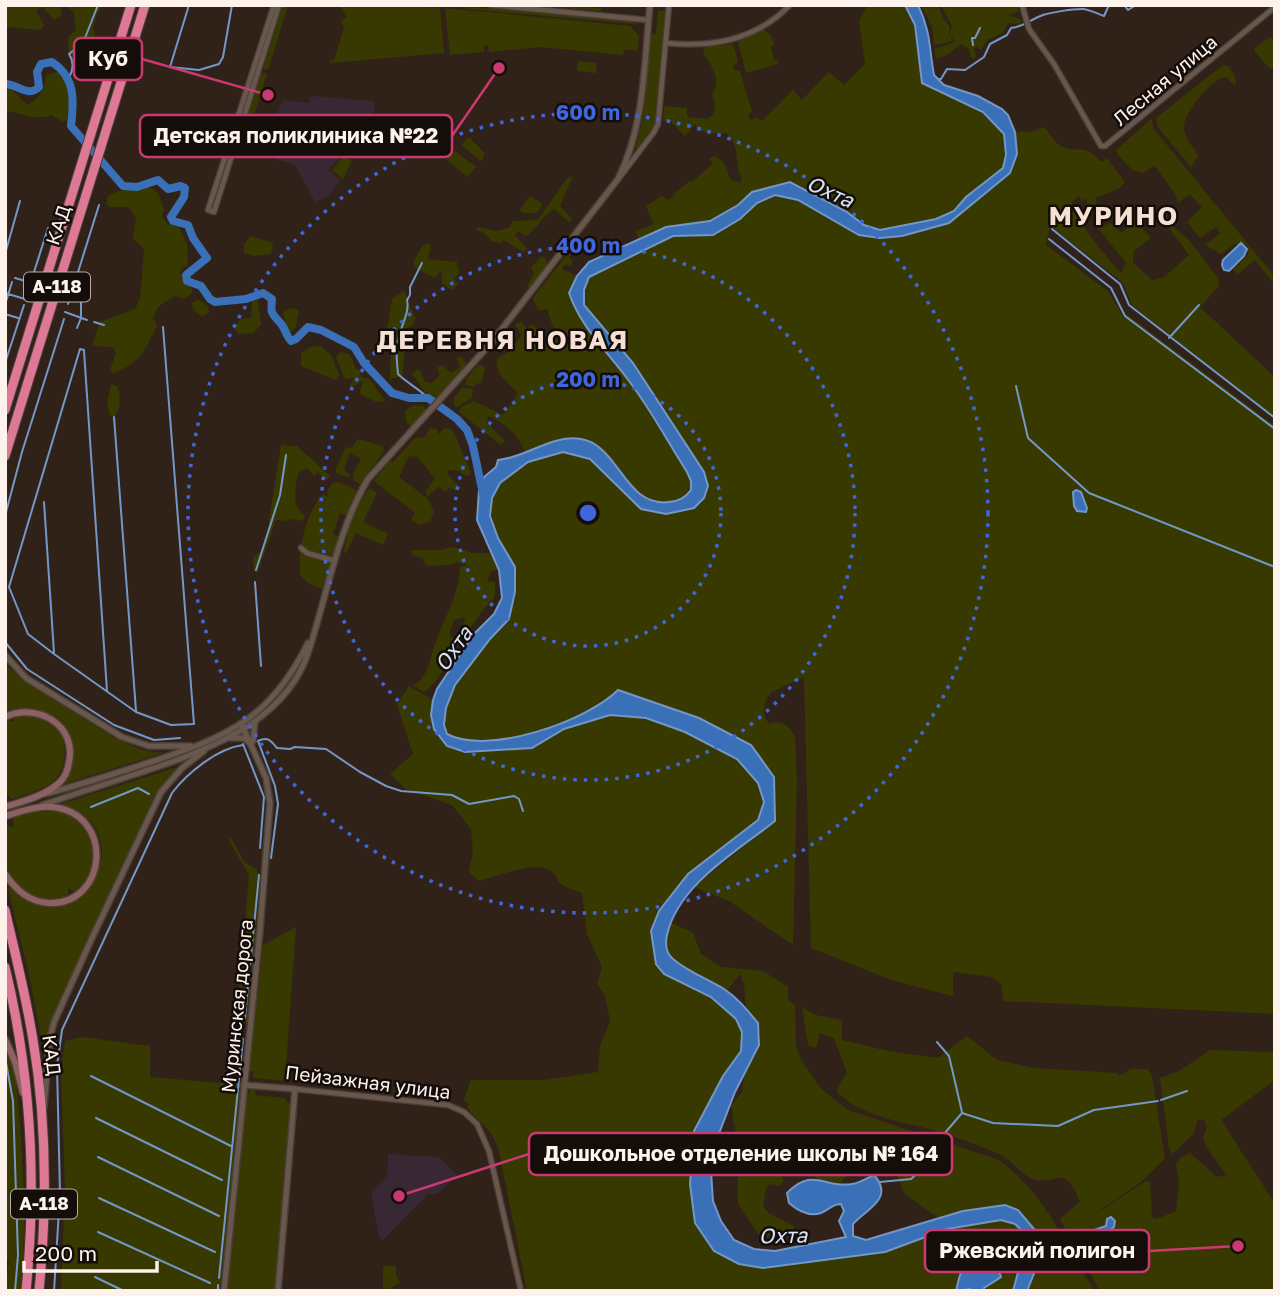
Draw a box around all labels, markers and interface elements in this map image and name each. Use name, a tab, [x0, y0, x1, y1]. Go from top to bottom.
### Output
street label: Лесная улица	[1108, 29, 1221, 130]
callout: Куб	[74, 38, 142, 80]
text: Куб	[88, 45, 128, 71]
text: 600 m	[556, 99, 620, 125]
callout: Детская поликлиника №22	[140, 115, 452, 157]
text: Детская поликлиника №22	[154, 122, 438, 148]
water label: Охта	[803, 169, 859, 213]
district label: МУРИНО	[1049, 200, 1179, 231]
street label: КАД	[40, 202, 75, 248]
text: 400 m	[556, 232, 620, 258]
road number: А-118	[24, 272, 90, 302]
district label: ДЕРЕВНЯ НОВАЯ	[377, 324, 629, 355]
text: 200 m	[556, 366, 620, 392]
centre of rings	[576, 501, 600, 525]
water label: Охта	[429, 620, 478, 676]
street label: Муринская дорога	[216, 918, 257, 1094]
street label: КАД	[38, 1033, 67, 1077]
street label: Пейзажная улица	[284, 1060, 452, 1103]
callout: Дошкольное отделение школы № 164	[529, 1133, 952, 1175]
text: Дошкольное отделение школы № 164	[544, 1140, 938, 1166]
road number: А-118	[11, 1190, 77, 1218]
water label: Охта	[758, 1222, 809, 1248]
scale bar	[24, 1230, 158, 1274]
callout: Ржевский полигон	[925, 1230, 1149, 1272]
text: Ржевский полигон	[939, 1237, 1135, 1263]
text: 200 m	[35, 1240, 97, 1266]

